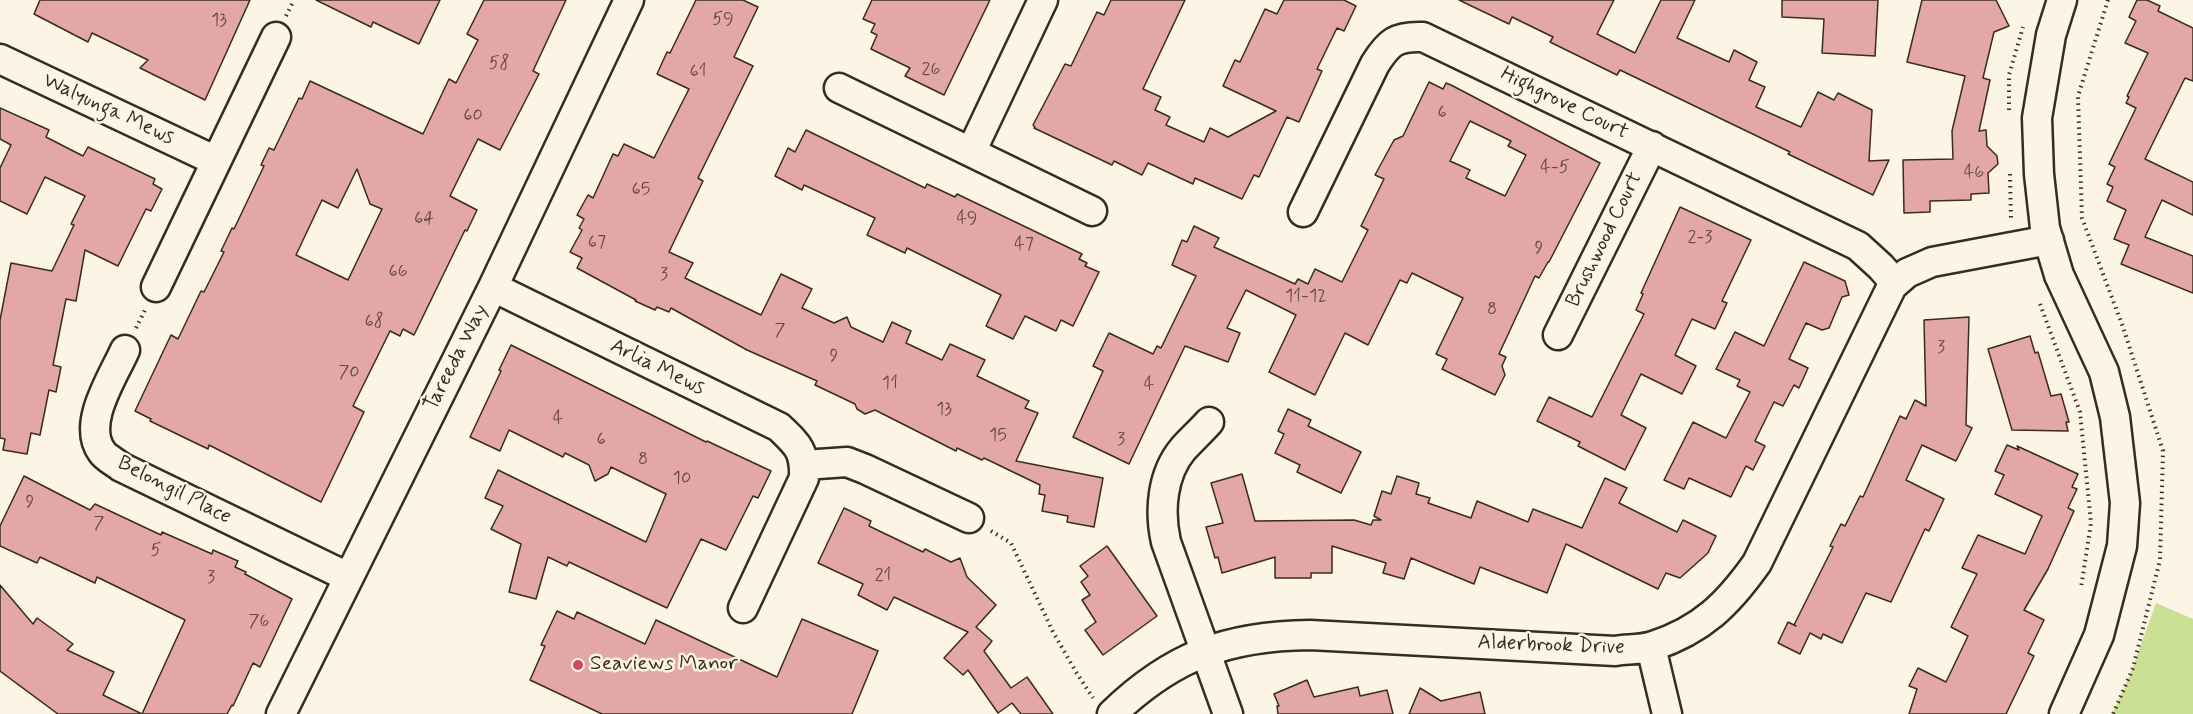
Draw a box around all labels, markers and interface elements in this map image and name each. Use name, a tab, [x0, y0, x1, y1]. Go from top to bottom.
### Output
house number: 59	[712, 9, 734, 31]
house number: 13	[211, 10, 227, 32]
house number: 58	[489, 53, 509, 75]
house number: 26	[922, 59, 940, 81]
house number: 61	[690, 61, 706, 83]
street label: Highgrove Court	[1496, 62, 1632, 146]
street label: Walyunga Mews	[38, 69, 178, 151]
house number: 6	[1437, 102, 1447, 124]
house number: 60	[463, 105, 483, 127]
house number: 4-5	[1540, 157, 1570, 179]
house number: 46	[1964, 162, 1984, 184]
street label: Brushwood Court	[1561, 168, 1649, 312]
house number: 65	[632, 179, 650, 201]
house number: 64	[414, 208, 434, 230]
house number: 49	[956, 208, 978, 230]
house number: 2-3	[1687, 227, 1713, 249]
house number: 67	[588, 232, 606, 254]
house number: 47	[1014, 234, 1034, 256]
house number: 9	[1535, 238, 1543, 260]
house number: 66	[388, 261, 408, 283]
house number: 3	[660, 264, 668, 286]
house number: 11-12	[1285, 286, 1327, 308]
house number: 8	[1487, 299, 1497, 321]
street label: Tareeda Way	[419, 301, 495, 415]
house number: 68	[364, 311, 384, 333]
house number: 7	[775, 320, 785, 342]
street label: Arlia Mews	[606, 334, 708, 402]
house number: 3	[1937, 337, 1945, 359]
house number: 9	[830, 346, 838, 368]
house number: 70	[338, 362, 360, 384]
house number: 11	[882, 373, 898, 395]
house number: 4	[1144, 374, 1154, 396]
house number: 13	[936, 399, 952, 421]
house number: 4	[553, 408, 563, 430]
house number: 15	[989, 425, 1007, 447]
house number: 6	[596, 429, 606, 451]
house number: 3	[1117, 429, 1125, 451]
house number: 8	[638, 449, 648, 471]
street label: Belongil Place	[113, 451, 235, 531]
house number: 10	[673, 468, 691, 490]
house number: 9	[26, 492, 34, 514]
house number: 7	[94, 513, 104, 535]
house number: 5	[151, 540, 161, 562]
house number: 21	[875, 565, 891, 587]
house number: 3	[207, 567, 215, 589]
house number: 76	[249, 611, 269, 633]
street label: Alderbrook Drive	[1477, 631, 1625, 661]
place label: Seaviews Manor	[590, 652, 738, 678]
marker: Seaviews Manor	[571, 658, 585, 672]

